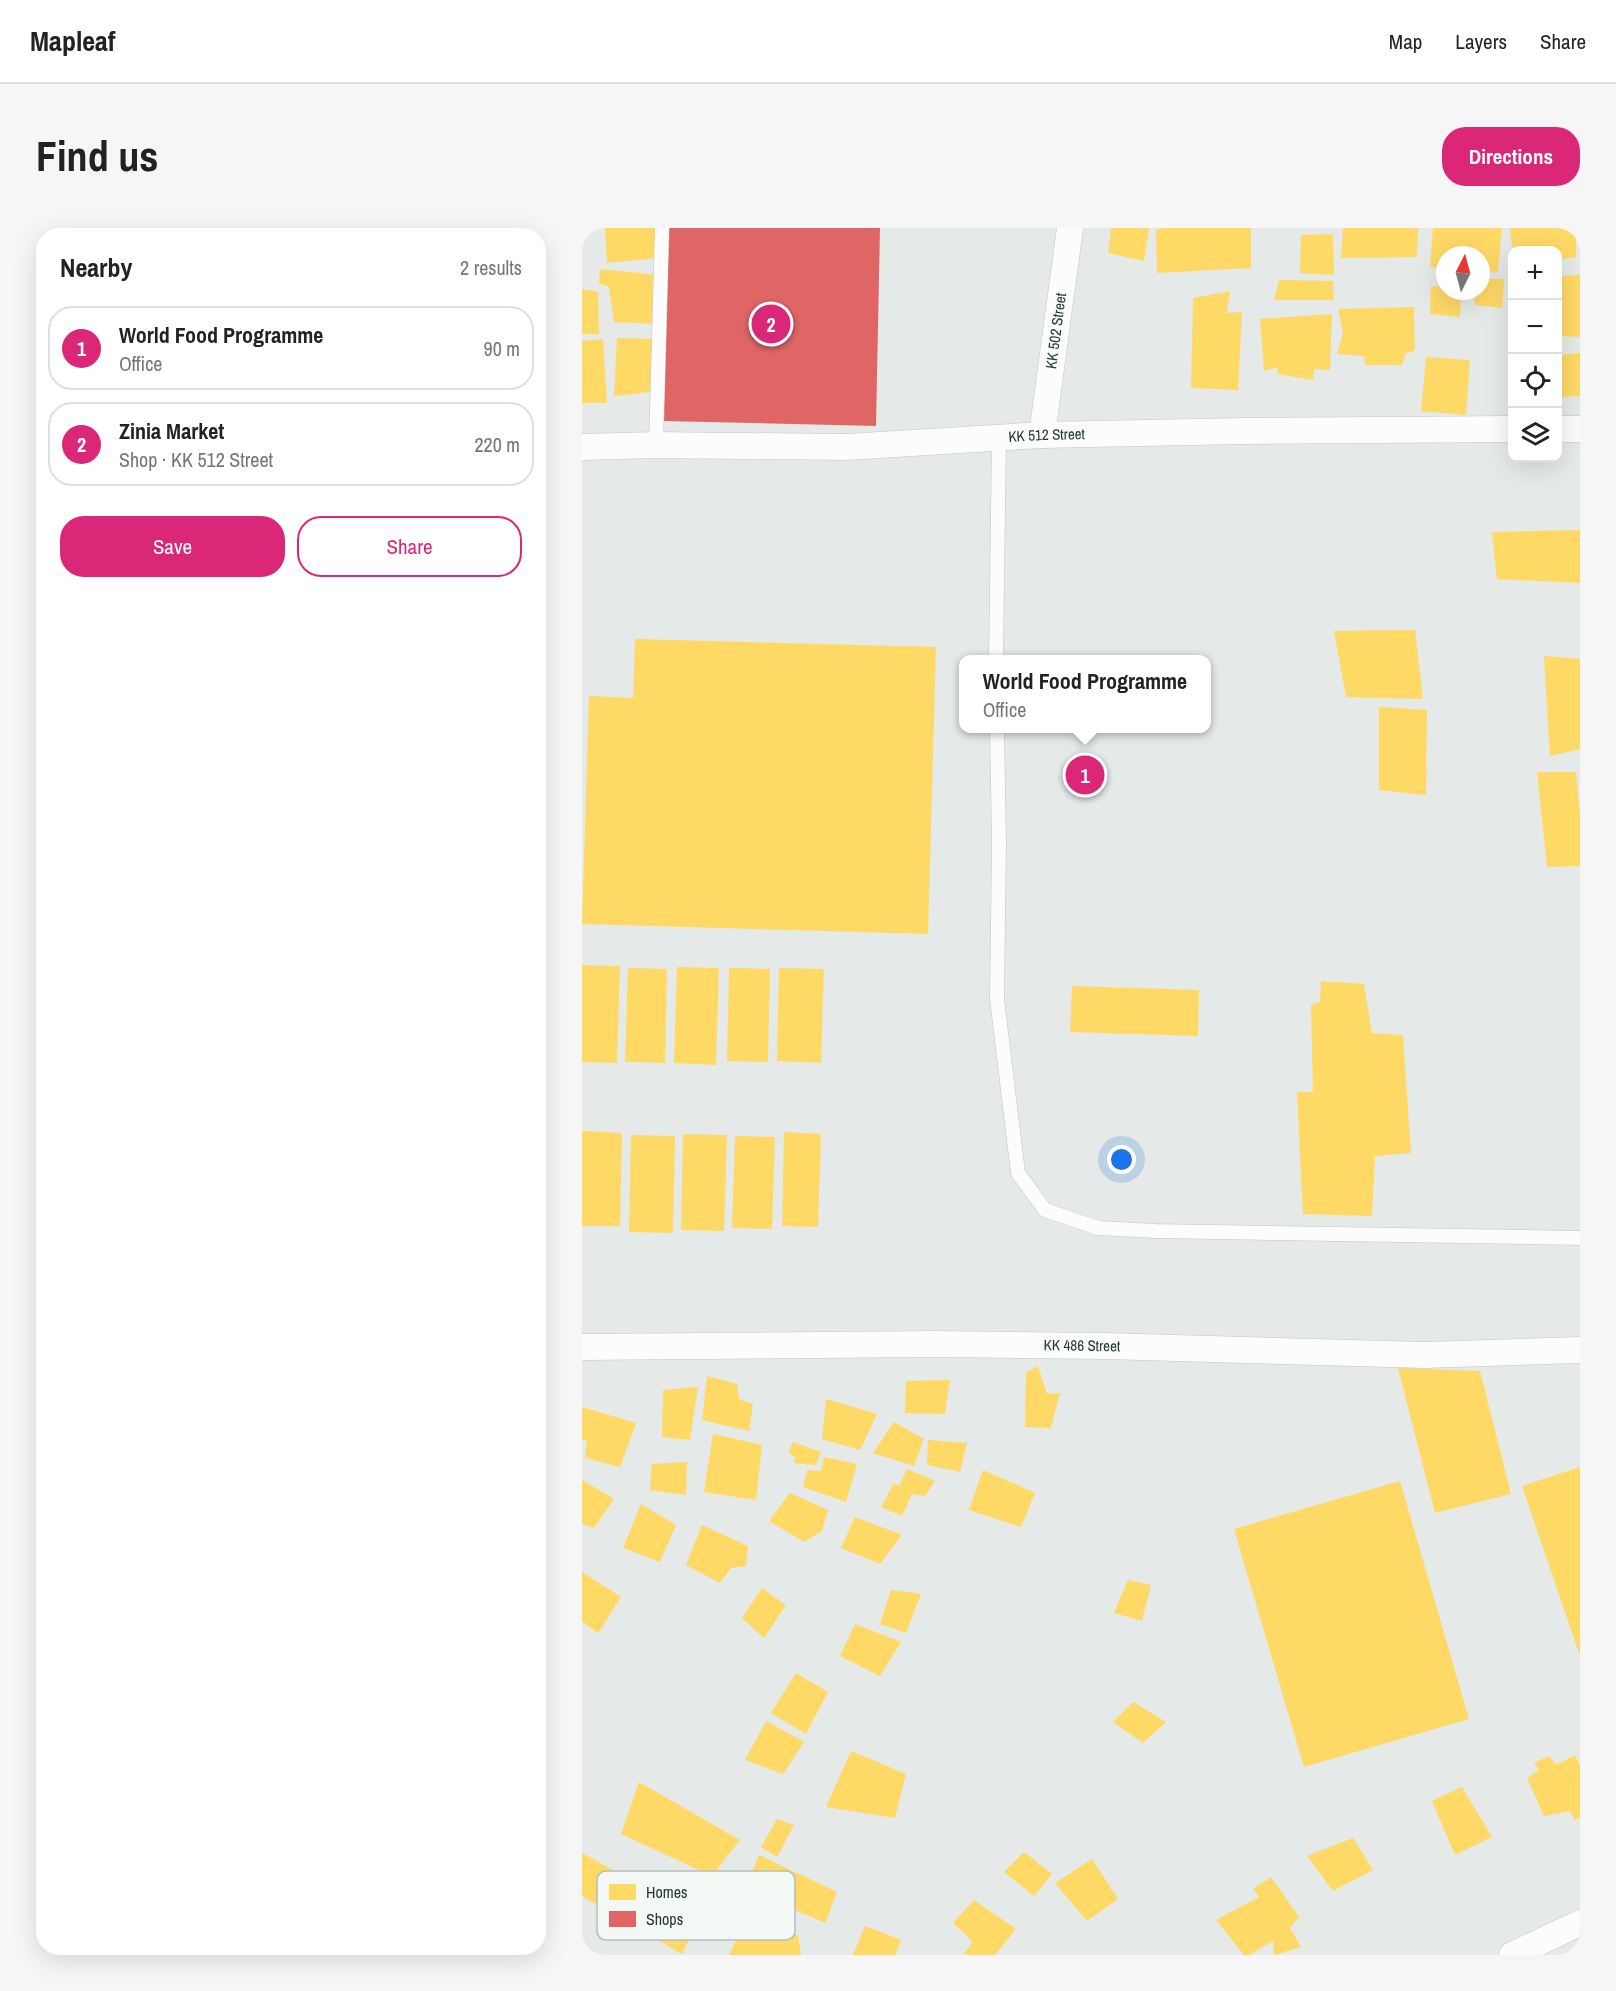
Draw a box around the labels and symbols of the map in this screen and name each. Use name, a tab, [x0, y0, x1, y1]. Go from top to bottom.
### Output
north arrow	[1436, 246, 1490, 300]
street label: KK 502 Street	[1040, 291, 1071, 370]
pin: 2	[752, 302, 790, 346]
street label: KK 512 Street	[1008, 423, 1086, 447]
pin: 1	[1066, 752, 1104, 798]
your location	[1107, 1145, 1136, 1174]
street label: KK 486 Street	[1044, 1334, 1121, 1356]
legend	[597, 1871, 795, 1940]
text: Homes	[646, 1881, 688, 1903]
text: Shops	[646, 1908, 683, 1930]

